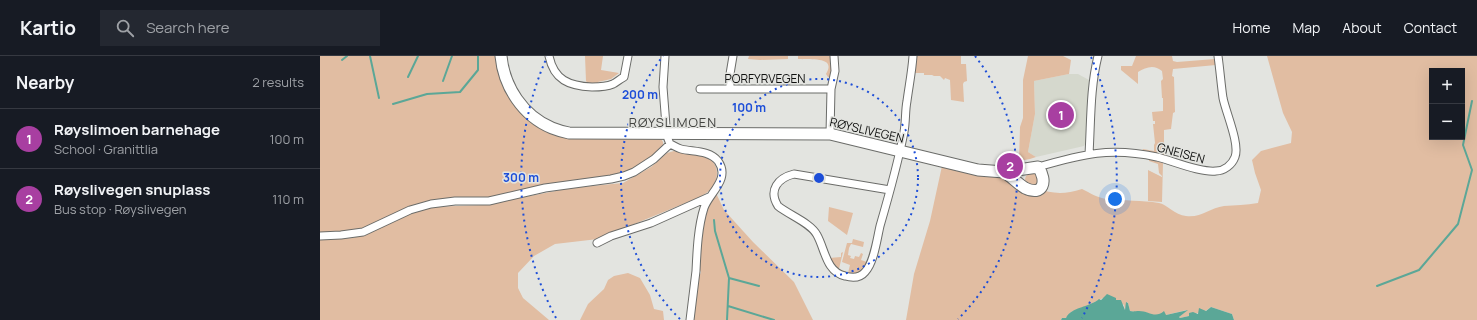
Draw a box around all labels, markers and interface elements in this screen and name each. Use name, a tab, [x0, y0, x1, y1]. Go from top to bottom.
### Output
search box	[100, 10, 380, 46]
text: Kartio	[20, 15, 76, 41]
icon: search	[114, 17, 136, 39]
text: Search here	[146, 17, 230, 38]
text: Home	[1233, 18, 1270, 37]
text: Map	[1292, 18, 1320, 37]
text: About	[1342, 18, 1382, 37]
text: Contact	[1404, 18, 1457, 37]
map controls	[1429, 68, 1465, 140]
button: +	[1429, 68, 1465, 104]
street label: PORFYRVEGEN	[724, 70, 806, 87]
text: Nearby	[16, 71, 74, 94]
text: 2 results	[252, 73, 304, 91]
text: 200 m	[622, 86, 658, 103]
text: 100 m	[732, 99, 766, 116]
pin: 1	[1048, 100, 1074, 130]
button: −	[1429, 104, 1465, 140]
district label: RØYSLIMOEN	[629, 113, 717, 131]
street label: RØYSLIVEGEN	[828, 113, 906, 147]
text: Røyslimoen barnehage	[54, 119, 220, 140]
text: 1	[26, 130, 32, 148]
text: 100 m	[269, 130, 304, 148]
street label: GNEISEN	[1155, 138, 1207, 168]
text: School · Granittlia	[54, 140, 158, 158]
pin: 2	[997, 151, 1023, 181]
text: 300 m	[503, 169, 539, 186]
centre of rings	[812, 171, 826, 185]
text: Røyslivegen snuplass	[54, 179, 210, 200]
your location	[1105, 189, 1125, 209]
text: 2	[25, 190, 33, 208]
text: 110 m	[272, 190, 304, 208]
text: Bus stop · Røyslivegen	[54, 200, 187, 218]

